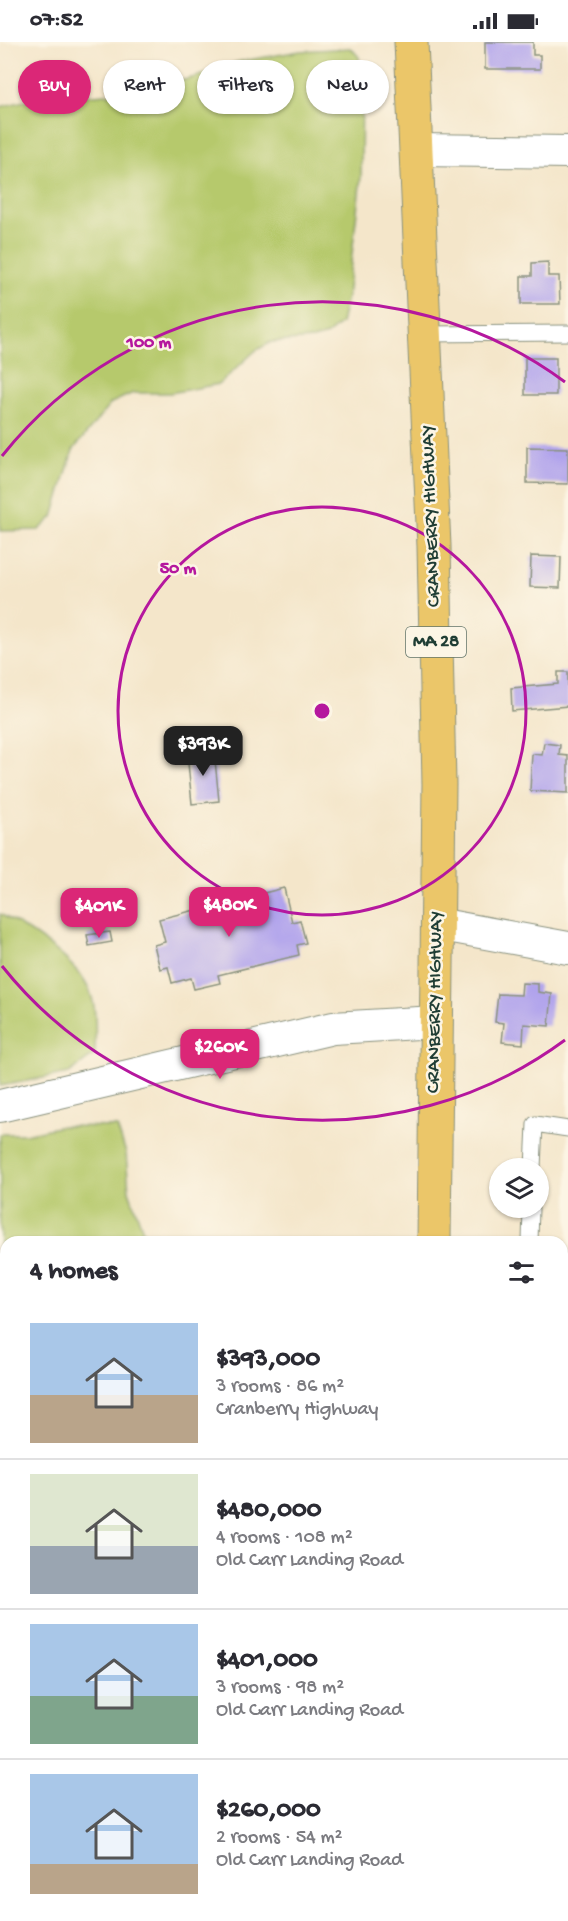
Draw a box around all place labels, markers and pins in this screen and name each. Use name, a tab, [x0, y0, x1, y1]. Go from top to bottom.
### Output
centre of rings	[312, 701, 332, 721]
pin: $393K	[161, 726, 245, 777]
pin: $480K	[187, 887, 271, 938]
pin: $401K	[57, 888, 141, 939]
pin: $260K	[178, 1029, 262, 1080]

